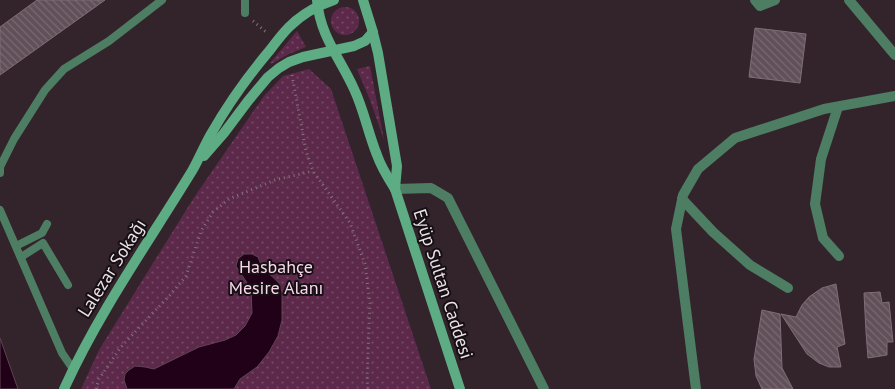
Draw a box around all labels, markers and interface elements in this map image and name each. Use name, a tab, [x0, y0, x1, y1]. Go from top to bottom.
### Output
street label: Eyüp Sultan Caddesi	[408, 206, 479, 362]
street label: Lalezar Sokağı	[72, 214, 151, 321]
park label: Hasbahçe Mesire Alanı	[229, 255, 323, 299]

